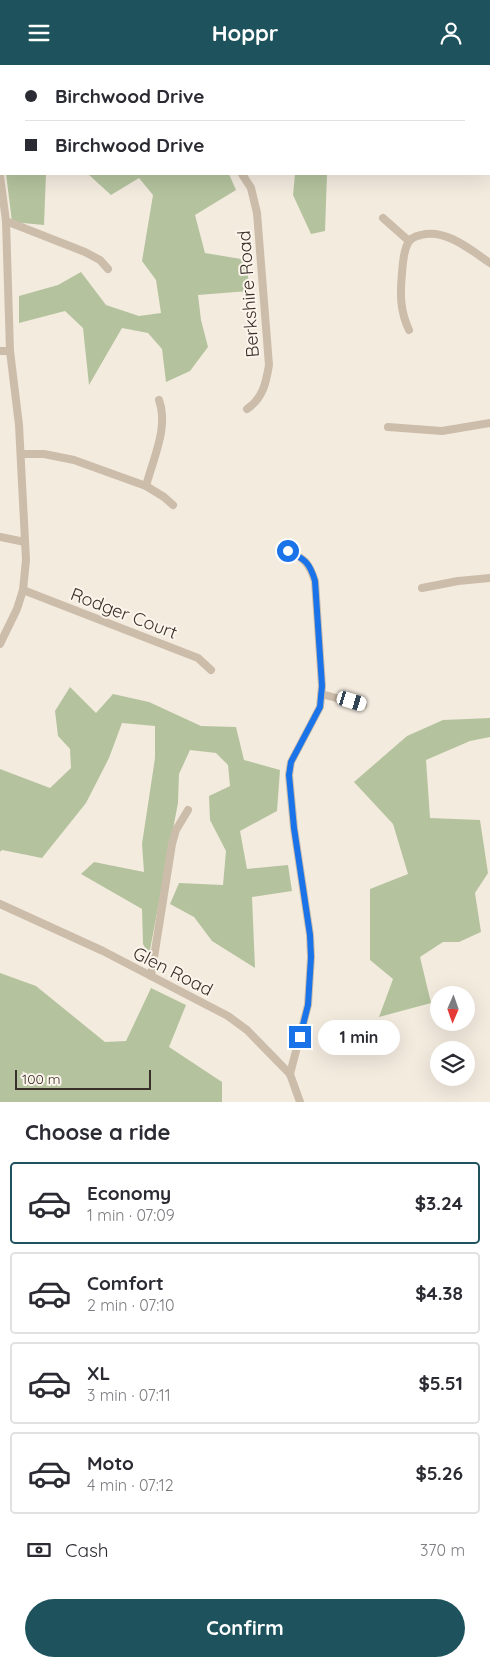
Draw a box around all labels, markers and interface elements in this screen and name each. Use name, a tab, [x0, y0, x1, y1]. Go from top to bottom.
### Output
icon: menu	[25, 19, 53, 47]
text: Hoppr	[212, 19, 278, 47]
icon: person	[437, 19, 465, 47]
text: Birchwood Drive	[55, 84, 204, 108]
text: Birchwood Drive	[55, 133, 204, 157]
street label: Berkshire Road	[232, 230, 264, 358]
route start	[277, 540, 299, 562]
street label: Rodger Court	[67, 582, 181, 644]
car	[335, 689, 368, 713]
street label: Glen Road	[129, 941, 217, 1001]
north arrow	[430, 986, 475, 1031]
map controls	[430, 986, 475, 1086]
callout: 1 min	[318, 1019, 400, 1055]
route end	[289, 1026, 311, 1048]
text: 1 min	[340, 1027, 378, 1047]
button: layers	[430, 1041, 475, 1086]
scale bar	[15, 1067, 151, 1090]
text: 100 m	[22, 1070, 60, 1088]
text: Choose a ride	[25, 1118, 170, 1146]
icon: car	[27, 1181, 72, 1226]
text: Economy	[87, 1181, 171, 1205]
text: $3.24	[415, 1191, 463, 1215]
text: 1 min · 07:09	[87, 1205, 175, 1225]
icon: car	[27, 1271, 72, 1316]
text: Comfort	[87, 1271, 164, 1295]
text: $4.38	[415, 1281, 463, 1305]
text: 2 min · 07:10	[87, 1295, 175, 1315]
icon: car	[27, 1361, 72, 1406]
text: XL	[87, 1361, 110, 1385]
text: $5.51	[418, 1371, 463, 1395]
text: 3 min · 07:11	[87, 1385, 171, 1405]
icon: car	[27, 1451, 72, 1496]
text: Moto	[87, 1451, 134, 1475]
text: $5.26	[415, 1461, 463, 1485]
text: 4 min · 07:12	[87, 1475, 174, 1495]
icon: cash	[25, 1536, 53, 1564]
text: Cash	[65, 1538, 109, 1562]
text: 370 m	[420, 1540, 465, 1560]
button: Confirm	[25, 1599, 465, 1657]

